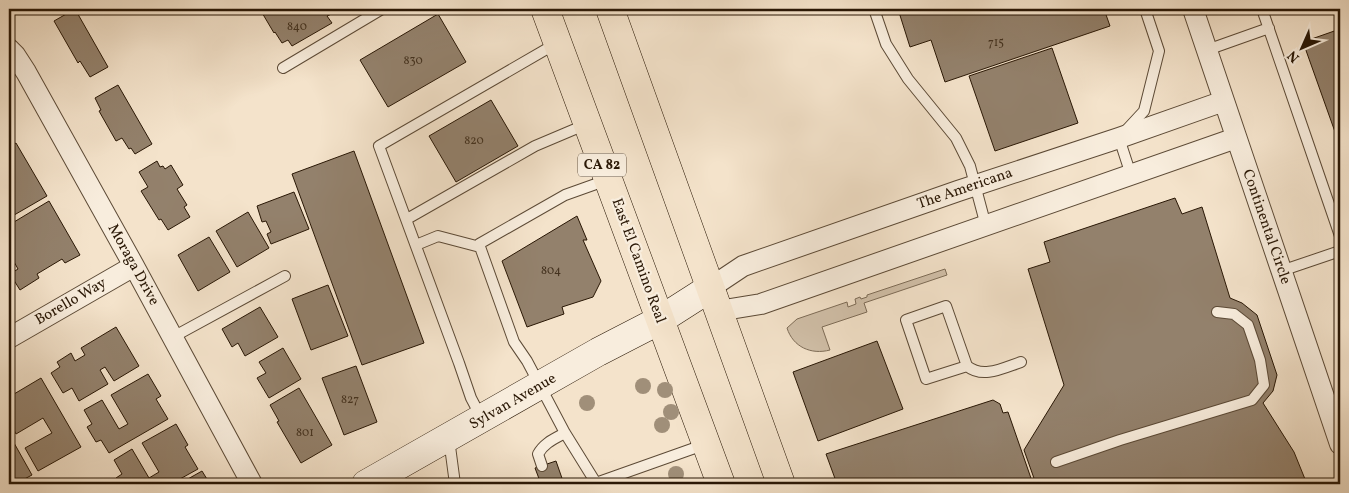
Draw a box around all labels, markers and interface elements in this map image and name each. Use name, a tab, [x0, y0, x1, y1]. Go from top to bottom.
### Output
house number: 840	[287, 19, 307, 35]
north arrow	[1276, 22, 1326, 72]
house number: 715	[988, 35, 1004, 51]
text: N	[1284, 46, 1304, 66]
house number: 830	[403, 53, 423, 69]
house number: 820	[464, 133, 484, 149]
road number: CA 82	[578, 154, 626, 176]
street label: The Americana	[914, 163, 1016, 215]
street label: Continental Circle	[1236, 167, 1296, 287]
street label: East El Camino Real	[606, 196, 670, 326]
street label: Moraga Drive	[102, 220, 164, 310]
house number: 804	[541, 263, 561, 279]
street label: Borello Way	[31, 273, 111, 331]
street label: Sylvan Avenue	[466, 369, 560, 435]
house number: 827	[341, 392, 359, 408]
house number: 801	[296, 425, 314, 441]

